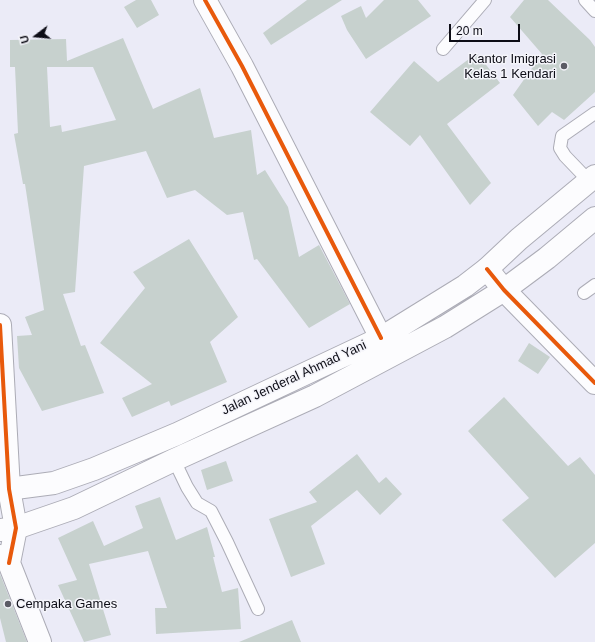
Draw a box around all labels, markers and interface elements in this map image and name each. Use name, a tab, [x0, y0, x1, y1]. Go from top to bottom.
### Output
north arrow	[16, 16, 56, 56]
scale bar	[451, 16, 522, 42]
text: 20 m	[456, 24, 483, 38]
text: U	[18, 34, 31, 45]
place label: Kantor Imigrasi Kelas 1 Kendari	[464, 51, 556, 82]
marker: Kantor Imigrasi Kelas 1 Kendari	[559, 61, 569, 71]
street label: Jalan Jenderal Ahmad Yani	[219, 338, 369, 418]
place label: Cempaka Games	[16, 596, 117, 612]
marker: Cempaka Games	[3, 599, 13, 609]

